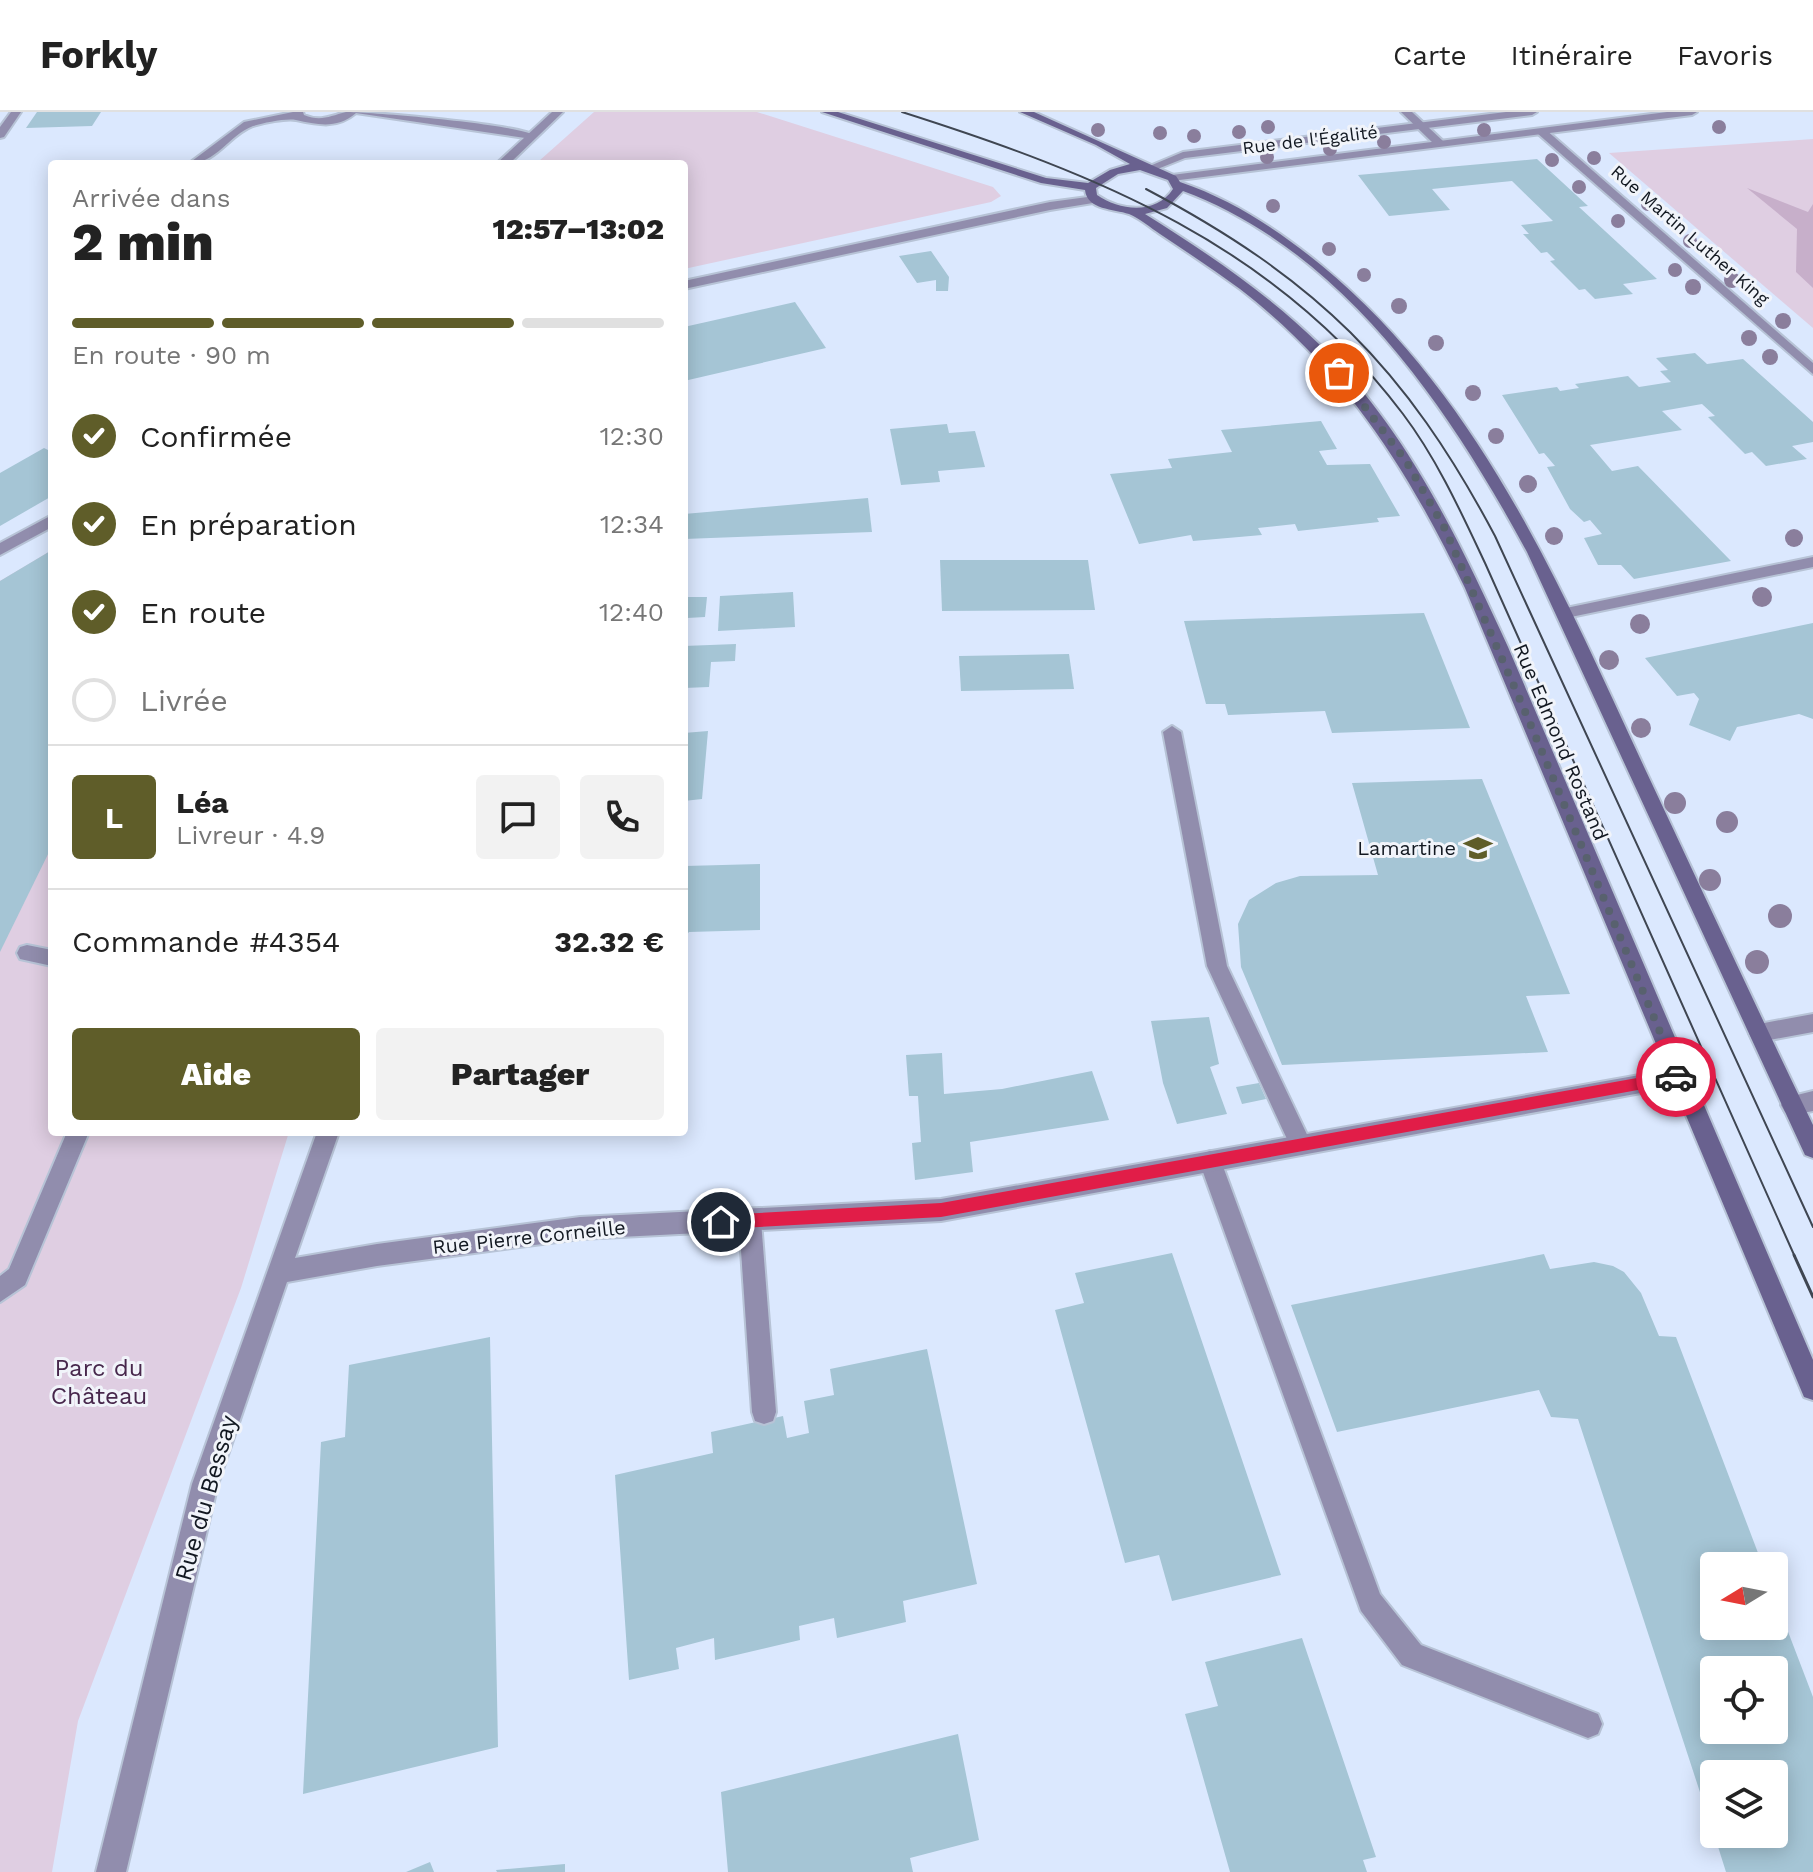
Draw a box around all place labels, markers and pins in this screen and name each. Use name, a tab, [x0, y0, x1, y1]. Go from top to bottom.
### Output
pin	[1305, 339, 1373, 407]
school or university icon: Lamartine	[1463, 833, 1493, 863]
place label: Lamartine	[1357, 836, 1456, 860]
pin	[687, 1188, 755, 1256]

